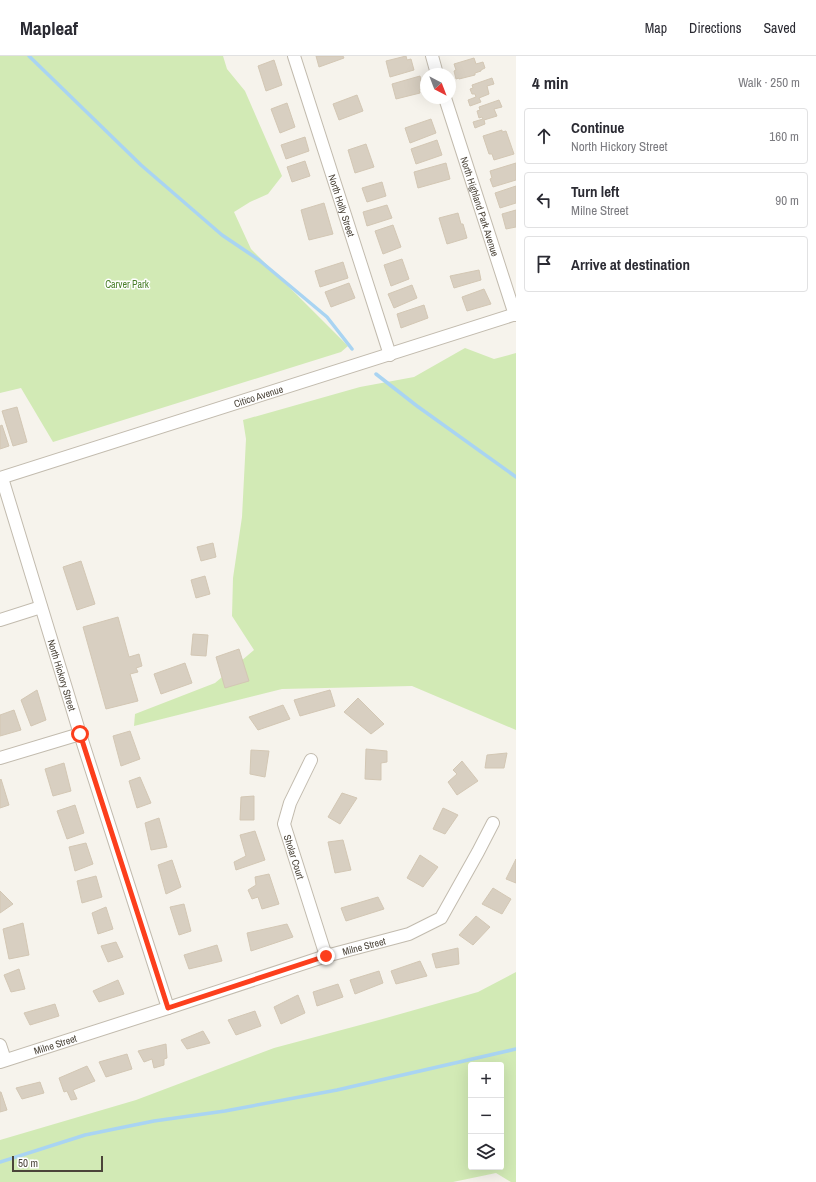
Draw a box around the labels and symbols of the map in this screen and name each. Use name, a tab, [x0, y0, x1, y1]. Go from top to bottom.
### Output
north arrow	[420, 68, 456, 104]
street label: North Highland Park Avenue	[457, 155, 502, 259]
street label: North Holly Street	[325, 173, 358, 239]
park label: Carver Park	[105, 278, 150, 291]
street label: Citico Avenue	[232, 382, 285, 410]
street label: North Hickory Street	[45, 638, 79, 713]
route start	[71, 725, 89, 743]
street label: Sholar Court	[281, 833, 307, 881]
street label: Milne Street	[341, 934, 388, 958]
route end	[317, 947, 335, 965]
street label: Milne Street	[32, 1032, 79, 1058]
scale bar	[12, 1154, 103, 1173]

